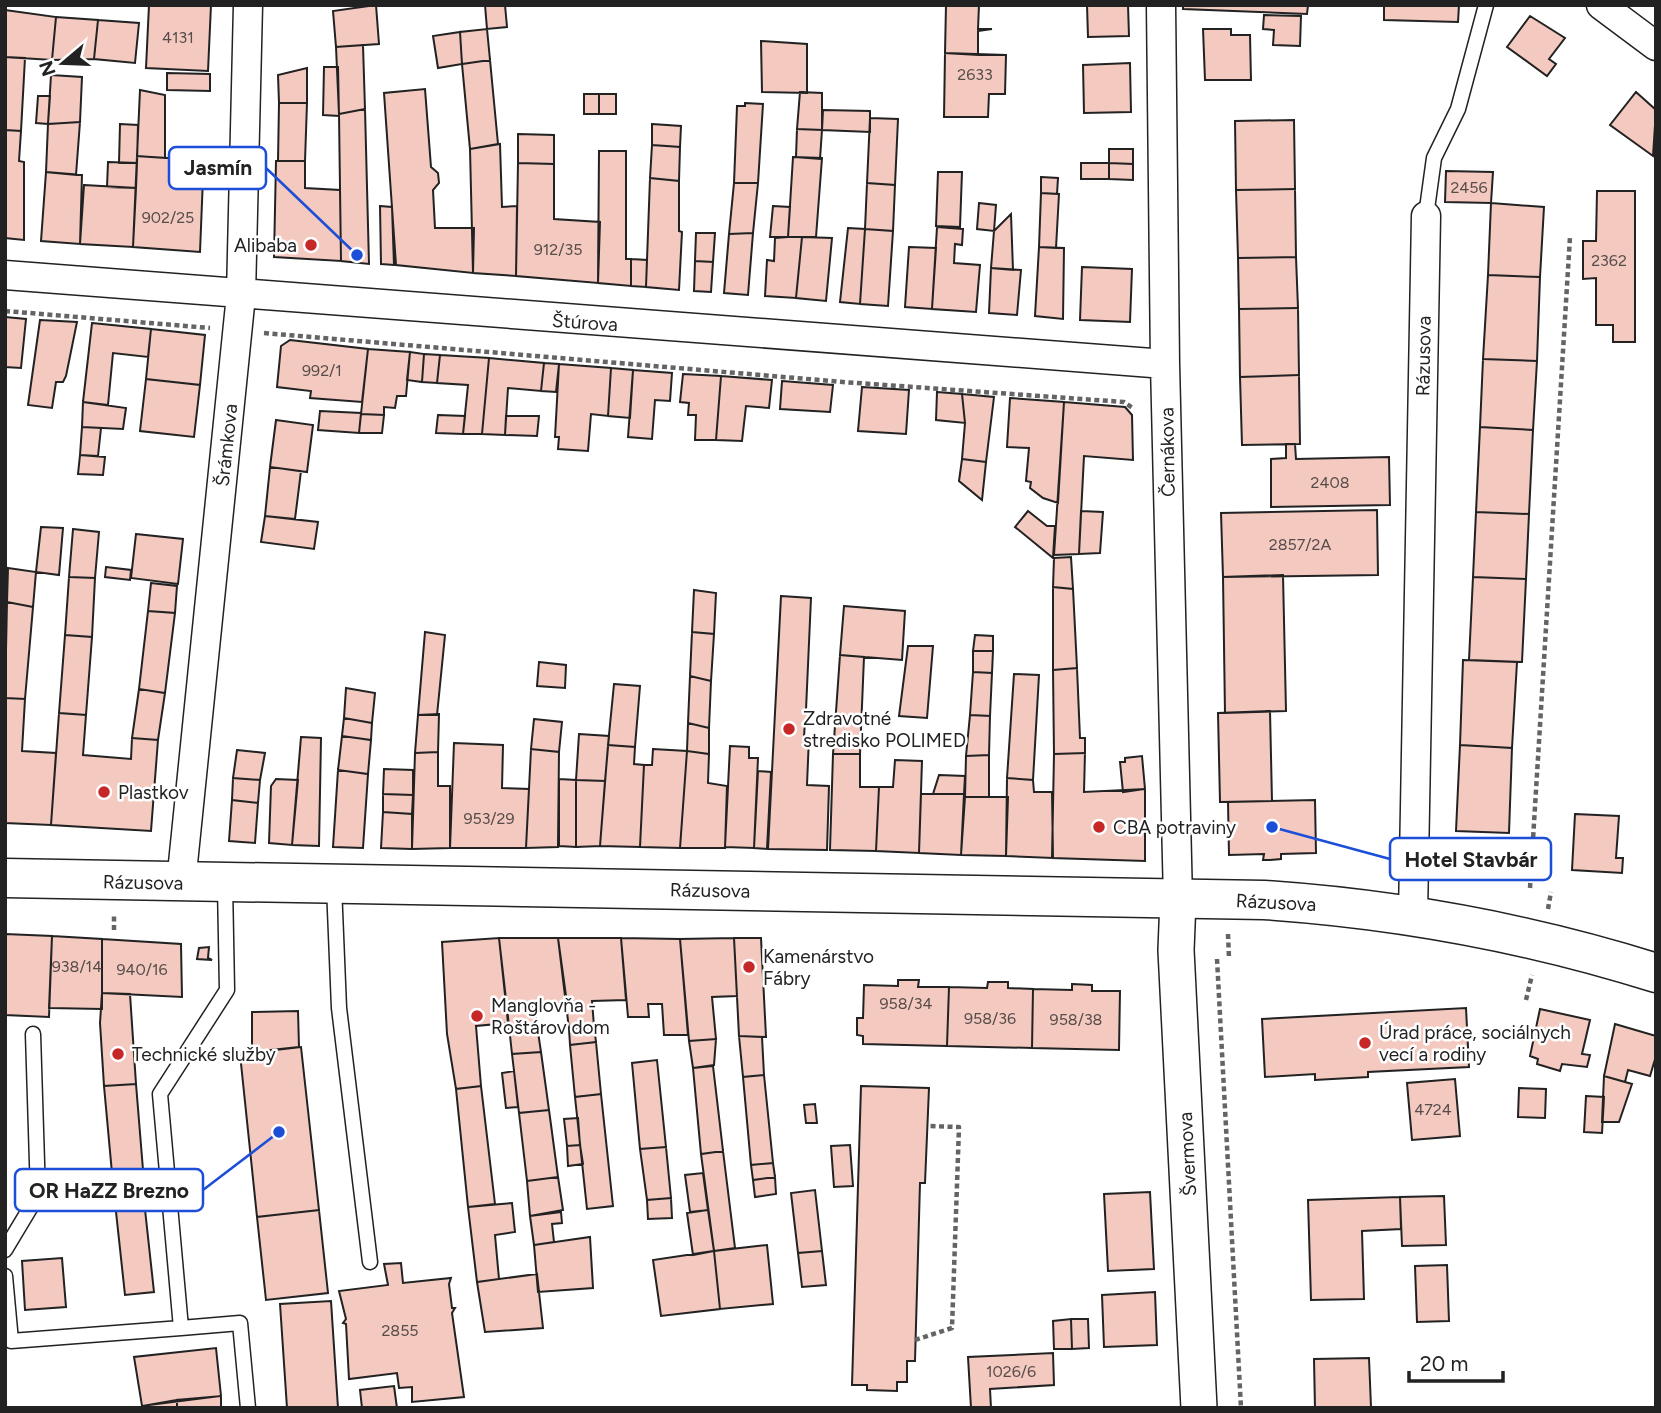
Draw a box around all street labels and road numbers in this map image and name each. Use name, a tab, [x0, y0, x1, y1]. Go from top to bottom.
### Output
street label: Štúrova	[551, 309, 619, 336]
street label: Rázusova	[1411, 316, 1436, 396]
street label: Šrámkova	[211, 403, 242, 488]
street label: Černákova	[1155, 407, 1180, 497]
street label: Rázusova	[103, 870, 183, 895]
street label: Rázusova	[670, 878, 750, 903]
street label: Rázusova	[1235, 889, 1317, 916]
street label: Švermova	[1174, 1111, 1201, 1197]

